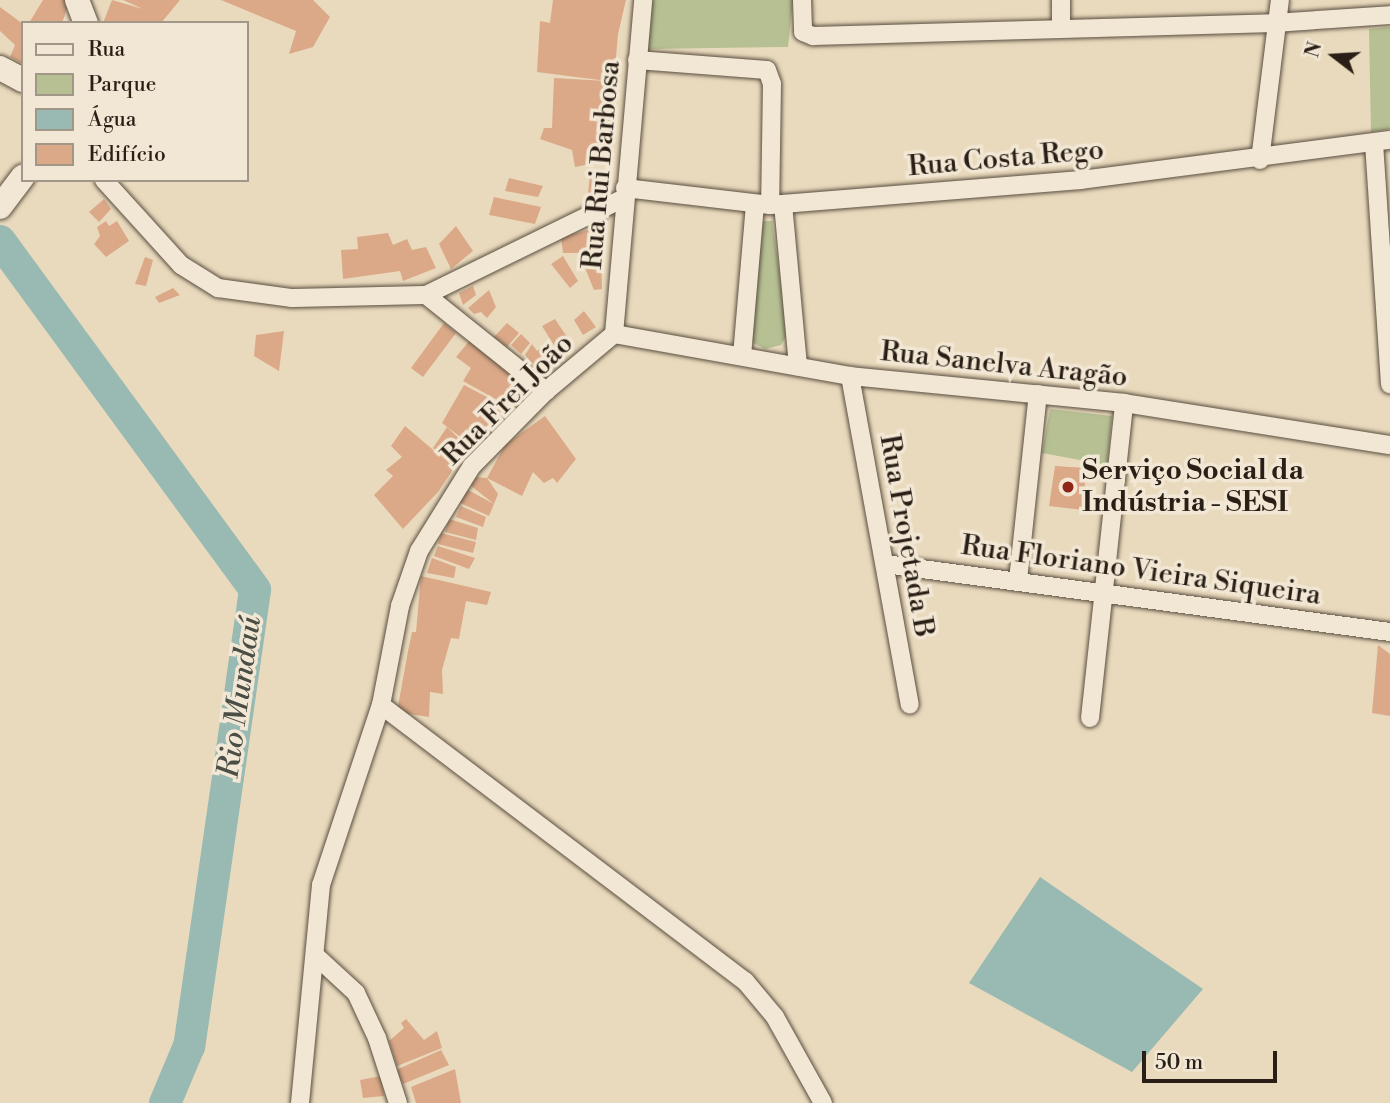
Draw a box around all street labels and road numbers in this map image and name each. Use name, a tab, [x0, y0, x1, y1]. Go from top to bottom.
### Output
street label: Rua Rui Barbosa	[576, 59, 628, 271]
street label: Rua Costa Rego	[907, 134, 1105, 184]
street label: Rua Frei João	[435, 327, 581, 473]
street label: Rua Sanelva Aragão	[879, 335, 1129, 395]
street label: Rua Projetada B	[872, 432, 940, 640]
street label: Rua Floriano Vieira Siqueira	[959, 529, 1323, 613]

